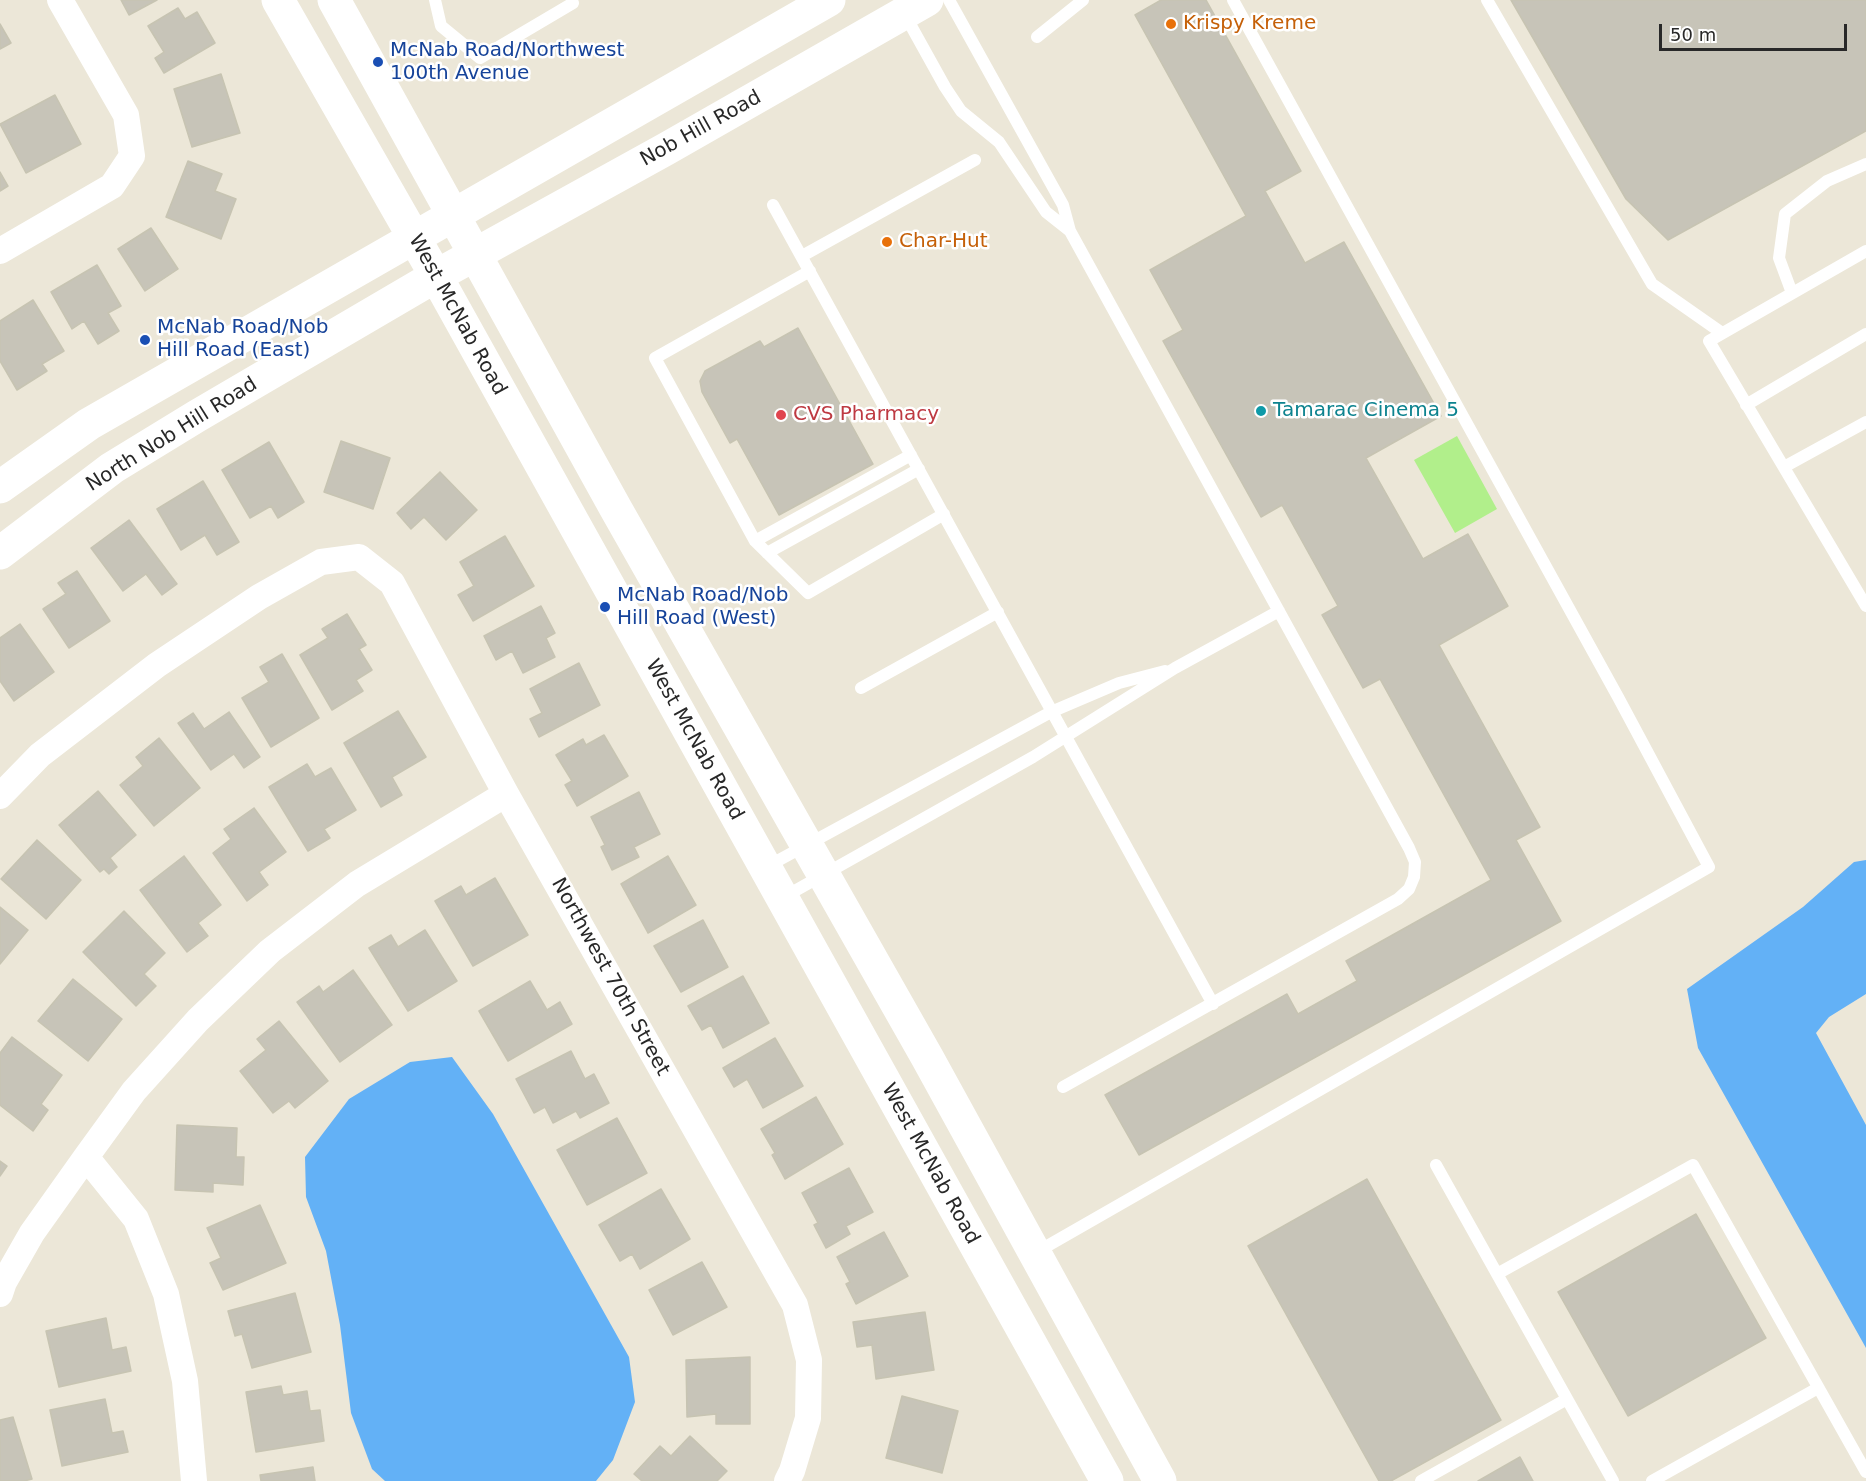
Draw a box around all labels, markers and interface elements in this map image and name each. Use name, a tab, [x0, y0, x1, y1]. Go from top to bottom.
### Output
place label: Krispy Kreme	[1183, 12, 1316, 36]
scale bar	[1662, 12, 1850, 50]
marker: Krispy Kreme	[1164, 17, 1178, 31]
text: 50 m	[1670, 24, 1716, 45]
place label: McNab Road/Northwest 100th Avenue	[390, 39, 624, 86]
marker: McNab Road/Northwest 100th Avenue	[371, 55, 385, 69]
street label: Nob Hill Road	[636, 86, 766, 172]
street label: West McNab Road	[403, 230, 511, 400]
place label: Char-Hut	[899, 230, 988, 254]
marker: Char-Hut	[880, 235, 894, 249]
place label: McNab Road/Nob Hill Road (East)	[157, 316, 328, 363]
marker: McNab Road/Nob Hill Road (East)	[138, 333, 152, 347]
street label: North Nob Hill Road	[82, 373, 262, 497]
place label: Tamarac Cinema 5	[1273, 399, 1459, 423]
place label: CVS Pharmacy	[793, 403, 939, 427]
marker: Tamarac Cinema 5	[1254, 404, 1268, 418]
marker: CVS Pharmacy	[774, 408, 788, 422]
place label: McNab Road/Nob Hill Road (West)	[617, 584, 788, 631]
marker: McNab Road/Nob Hill Road (West)	[598, 600, 612, 614]
street label: West McNab Road	[640, 655, 748, 825]
street label: Northwest 70th Street	[546, 874, 674, 1080]
street label: West McNab Road	[876, 1079, 984, 1249]

